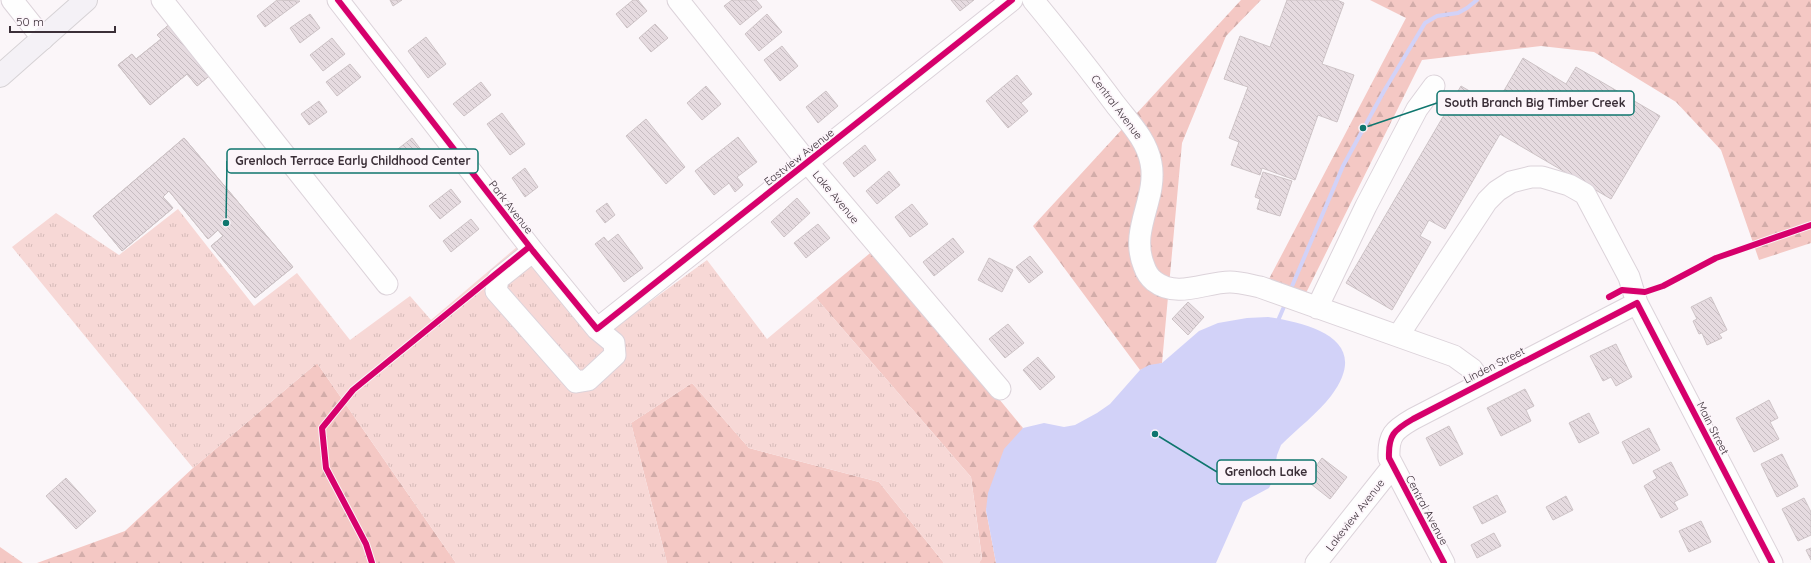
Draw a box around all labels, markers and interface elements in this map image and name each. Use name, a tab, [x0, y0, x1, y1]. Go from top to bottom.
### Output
scale bar	[10, 8, 115, 34]
text: 50 m	[16, 14, 44, 29]
street label: Central Avenue	[1088, 72, 1146, 142]
callout: South Branch Big Timber Creek	[1437, 91, 1634, 115]
text: South Branch Big Timber Creek	[1445, 95, 1626, 110]
street label: Eastview Avenue	[761, 125, 837, 189]
callout: Grenloch Terrace Early Childhood Center	[227, 149, 478, 173]
text: Grenloch Terrace Early Childhood Center	[235, 153, 471, 168]
street label: Lake Avenue	[810, 168, 862, 226]
street label: Park Avenue	[486, 178, 536, 236]
street label: Linden Street	[1461, 343, 1527, 386]
street label: Main Street	[1694, 399, 1732, 457]
callout: Grenloch Lake	[1217, 460, 1316, 484]
text: Grenloch Lake	[1225, 464, 1307, 479]
street label: Central Avenue	[1403, 473, 1451, 547]
street label: Lakeview Avenue	[1323, 476, 1387, 554]

